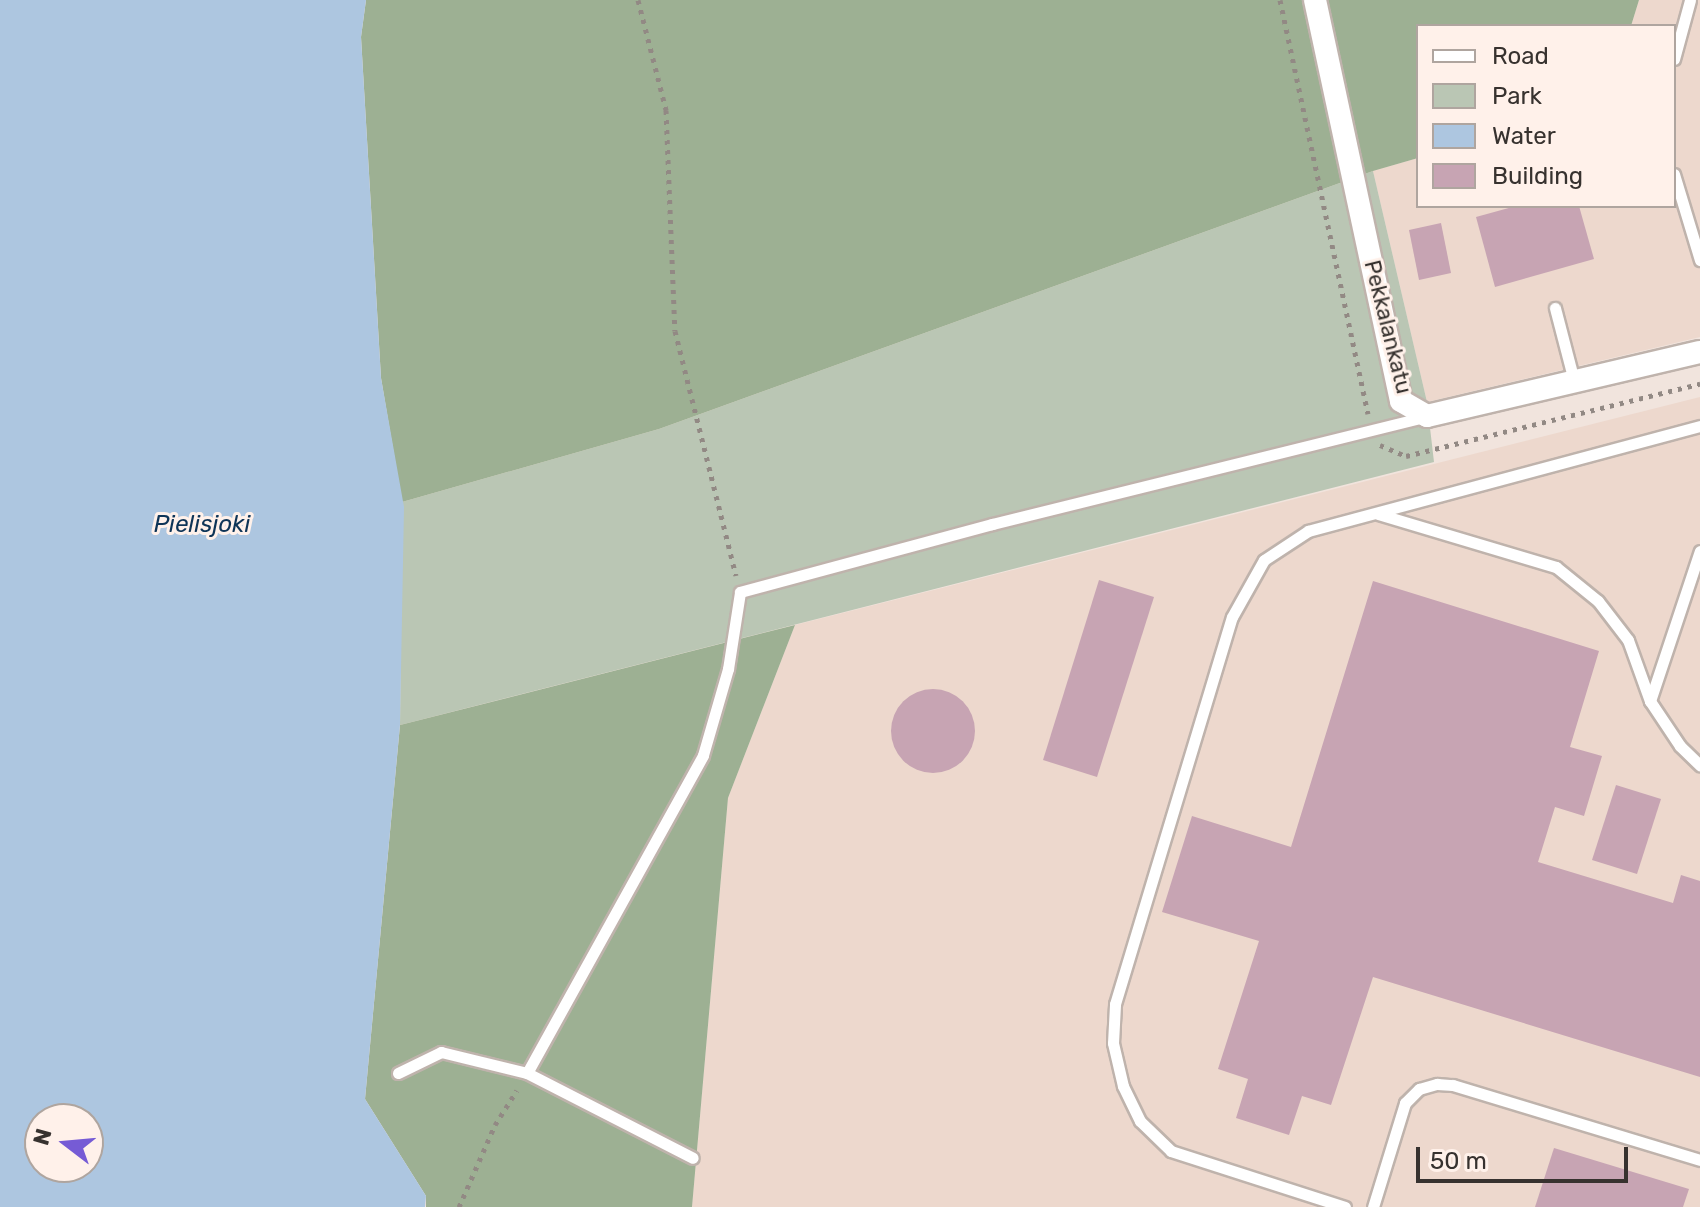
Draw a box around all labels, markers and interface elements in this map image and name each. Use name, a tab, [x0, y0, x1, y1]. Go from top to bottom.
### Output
legend	[1416, 24, 1676, 208]
text: Road	[1492, 42, 1549, 70]
text: Park	[1492, 82, 1542, 110]
text: Water	[1492, 122, 1556, 150]
text: Building	[1492, 162, 1583, 190]
street label: Pekkalankatu	[1359, 257, 1417, 397]
water label: Pielisjoki	[154, 511, 250, 539]
north arrow	[24, 1103, 104, 1183]
text: N	[27, 1125, 58, 1148]
scale bar	[1420, 1131, 1632, 1181]
text: 50 m	[1430, 1147, 1487, 1175]

